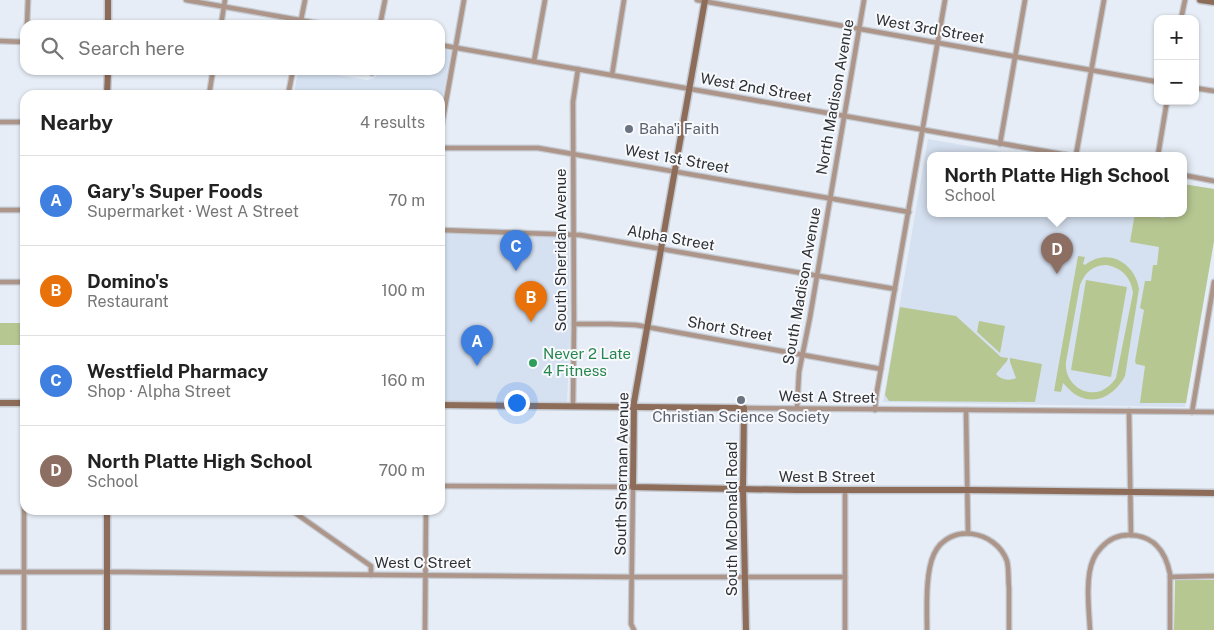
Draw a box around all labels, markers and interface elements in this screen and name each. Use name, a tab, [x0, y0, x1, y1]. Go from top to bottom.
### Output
street label: West 3rd Street	[874, 11, 986, 47]
map controls	[1154, 15, 1199, 105]
button: +	[1154, 15, 1199, 60]
street label: North Madison Avenue	[812, 18, 857, 176]
search box	[20, 20, 445, 75]
icon: search	[38, 34, 66, 62]
text: Search here	[78, 37, 185, 59]
button: −	[1154, 60, 1199, 105]
street label: West 2nd Street	[699, 69, 813, 106]
text: Nearby	[40, 110, 113, 135]
text: 4 results	[360, 113, 425, 132]
place label: Baha'i Faith	[639, 120, 719, 137]
marker: Baha'i Faith	[623, 123, 635, 135]
street label: West 1st Street	[624, 141, 731, 176]
popup	[927, 152, 1187, 217]
text: North Platte High School	[944, 164, 1170, 186]
street label: South Sheridan Avenue	[552, 168, 569, 332]
text: Gary's Super Foods	[87, 180, 263, 202]
text: School	[944, 186, 996, 205]
text: A	[50, 191, 62, 210]
text: 70 m	[388, 191, 425, 210]
text: Supermarket · West A Street	[87, 202, 299, 221]
street label: South Madison Avenue	[779, 206, 824, 366]
street label: Alpha Street	[626, 221, 716, 254]
pin: C	[500, 230, 532, 271]
pin: D	[1041, 233, 1073, 274]
text: Domino's	[87, 270, 169, 292]
text: B	[51, 281, 61, 300]
text: 100 m	[381, 281, 425, 300]
pin: B	[515, 281, 547, 322]
text: Restaurant	[87, 292, 169, 311]
street label: Short Street	[686, 313, 774, 344]
pin: A	[461, 325, 493, 366]
place label: Never 2 Late 4 Fitness	[543, 345, 631, 379]
marker: Never 2 Late 4 Fitness	[527, 357, 539, 369]
text: Westfield Pharmacy	[87, 360, 268, 382]
text: C	[50, 371, 62, 390]
text: 160 m	[381, 371, 425, 390]
text: Shop · Alpha Street	[87, 382, 231, 401]
street label: West A Street	[778, 387, 876, 406]
your location	[504, 390, 530, 416]
street label: South Sherman Avenue	[612, 392, 631, 556]
marker: Christian Science Society	[735, 394, 747, 406]
place label: Christian Science Society	[652, 408, 830, 425]
street label: South McDonald Road	[723, 442, 740, 596]
text: North Platte High School	[87, 450, 313, 472]
text: D	[50, 461, 62, 480]
text: 700 m	[379, 461, 425, 480]
street label: West B Street	[779, 468, 875, 485]
text: School	[87, 472, 138, 491]
street label: West C Street	[375, 554, 472, 571]

